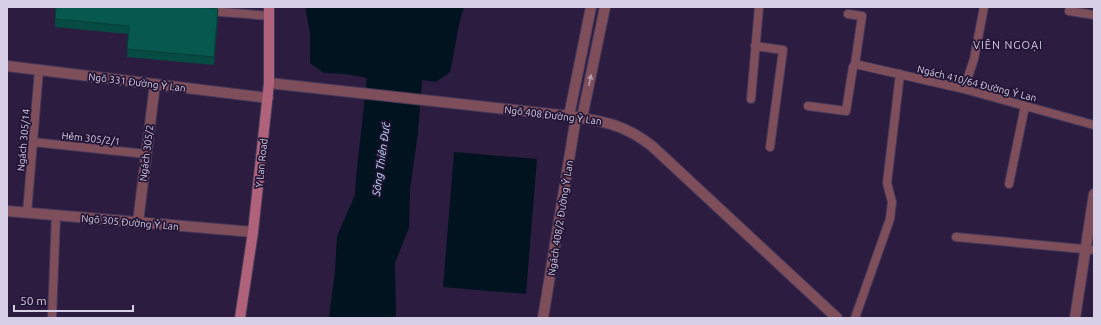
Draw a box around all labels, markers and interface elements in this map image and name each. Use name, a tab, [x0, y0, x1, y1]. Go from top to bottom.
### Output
district label: VIÊN NGOẠI	[973, 38, 1043, 52]
street label: Ngách 410/64 Đường Ỷ Lan	[916, 62, 1038, 104]
street label: Ngõ 331 Đường Ỷ Lan	[88, 70, 186, 94]
one-way arrow	[588, 74, 594, 86]
street label: Ngõ 408 Đường Ỷ Lan	[504, 103, 602, 127]
street label: Ngách 305/14	[15, 108, 32, 172]
water label: Sông Thiên Đức	[370, 120, 392, 198]
street label: Ngách 305/2	[138, 124, 155, 182]
street label: Hẻm 305/2/1	[61, 130, 121, 147]
street label: Y Lan Road	[253, 138, 270, 188]
street label: Ngách 408/2 Đường Ỷ Lan	[545, 159, 575, 277]
street label: Ngõ 305 Đường Ỷ Lan	[81, 212, 179, 232]
scale bar	[14, 287, 133, 313]
text: 50 m	[20, 294, 47, 307]

